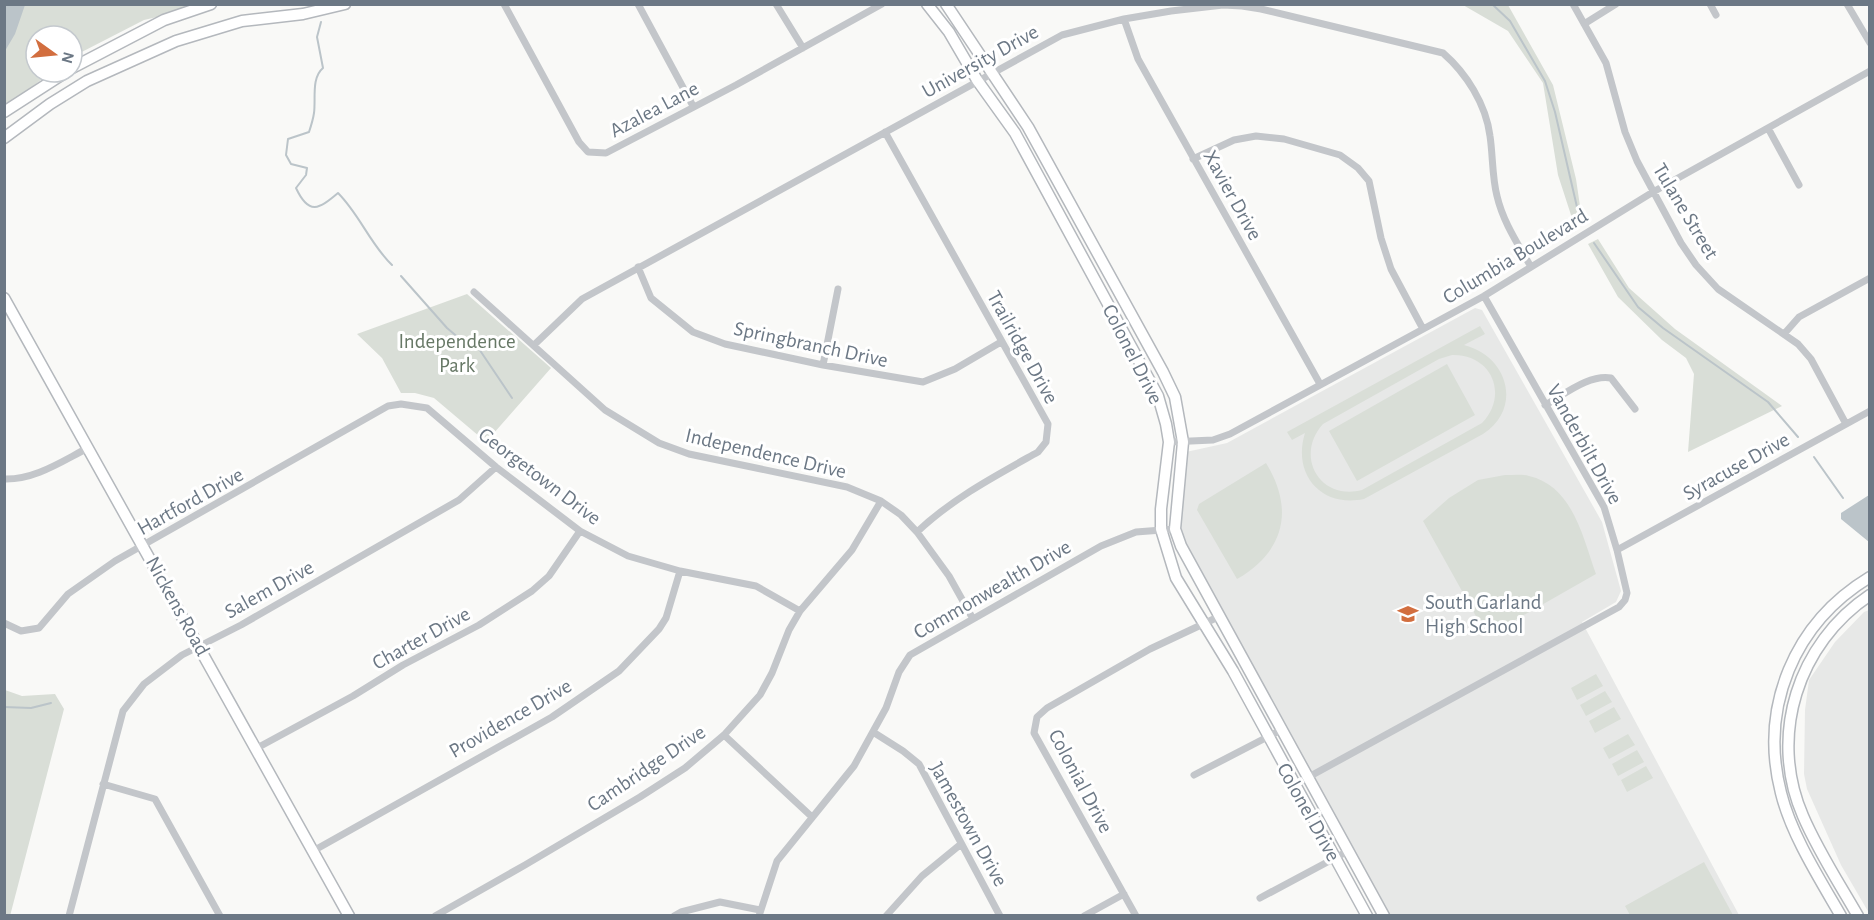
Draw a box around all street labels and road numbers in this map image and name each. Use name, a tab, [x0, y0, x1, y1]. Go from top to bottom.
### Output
street label: University Drive	[919, 21, 1042, 102]
street label: Azalea Lane	[606, 77, 702, 142]
street label: Xavier Drive	[1199, 147, 1266, 244]
street label: Tulane Street	[1649, 160, 1722, 263]
street label: Columbia Boulevard	[1439, 205, 1591, 308]
street label: Trailridge Drive	[983, 287, 1062, 407]
street label: Colonel Drive	[1098, 301, 1167, 408]
street label: Springbranch Drive	[732, 318, 890, 371]
street label: Vanderbilt Drive	[1543, 381, 1626, 508]
street label: Georgetown Drive	[475, 424, 605, 529]
street label: Independence Drive	[683, 425, 848, 482]
street label: Syracuse Drive	[1680, 429, 1793, 504]
street label: Hartford Drive	[134, 464, 247, 539]
street label: Commonwealth Drive	[910, 536, 1074, 643]
street label: Nickens Road	[142, 553, 214, 660]
street label: Salem Drive	[221, 556, 317, 622]
street label: Charter Drive	[369, 603, 474, 674]
street label: Providence Drive	[445, 675, 575, 762]
street label: Cambridge Drive	[583, 721, 709, 816]
street label: Colonial Drive	[1045, 726, 1117, 837]
street label: Jamestown Drive	[926, 759, 1011, 890]
street label: Colonel Drive	[1273, 760, 1344, 865]

